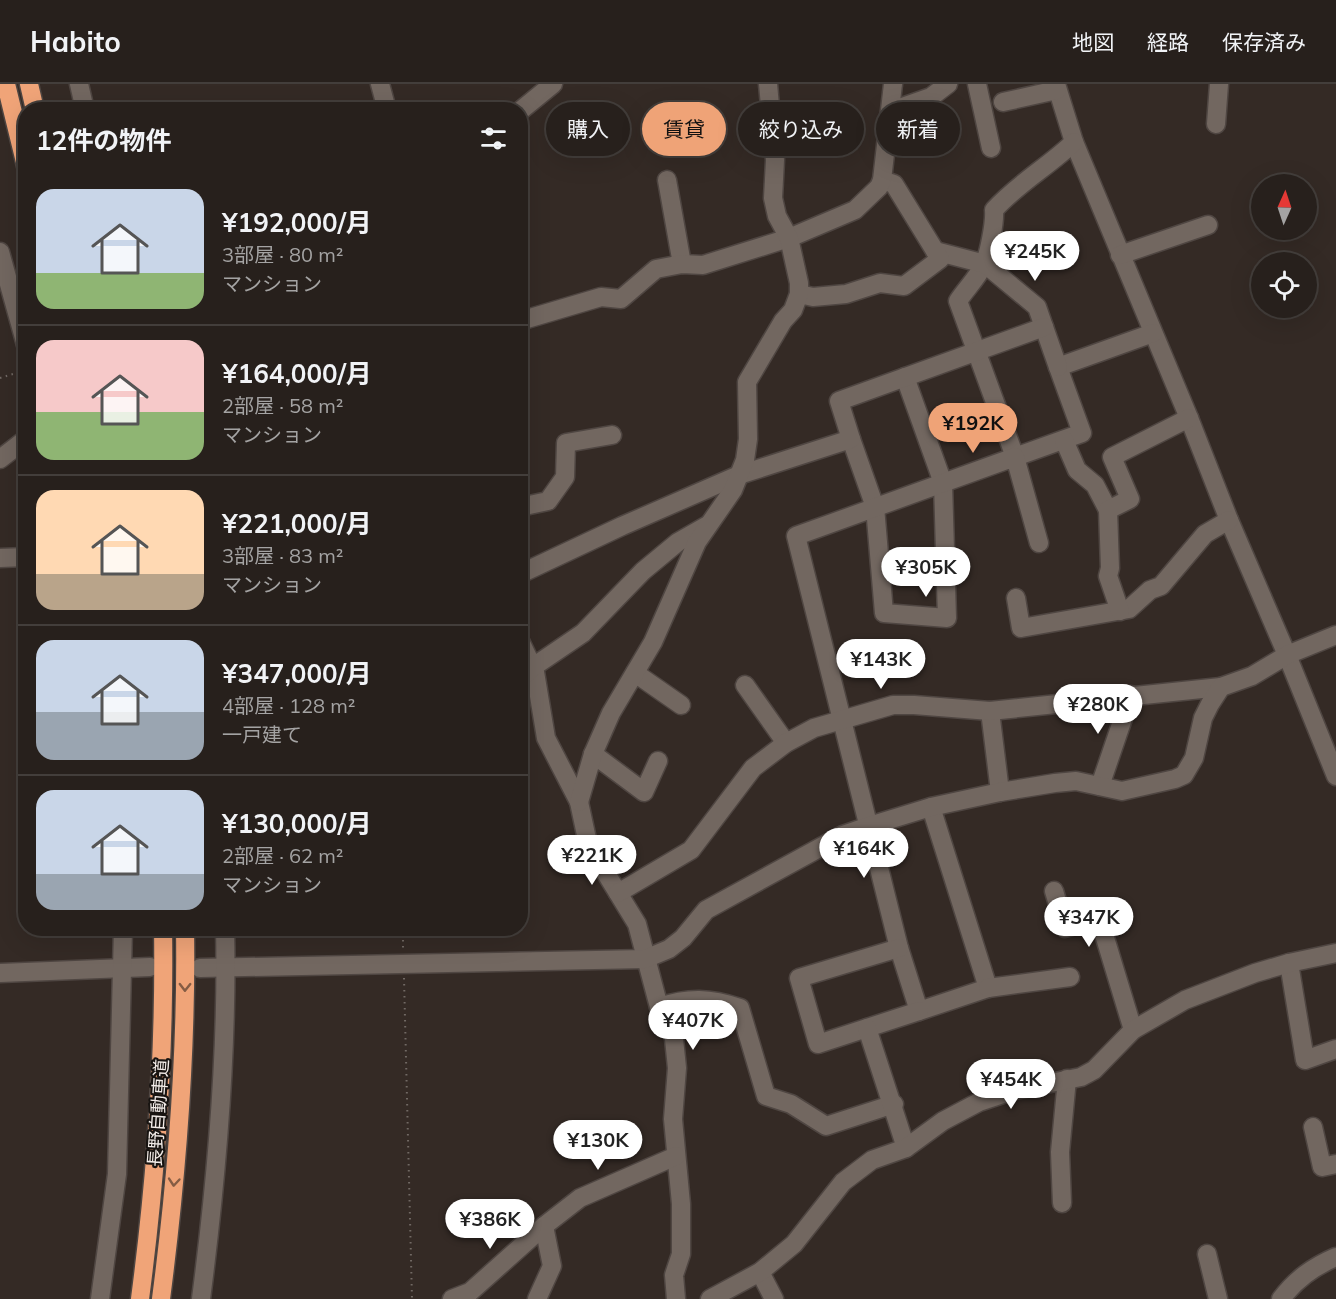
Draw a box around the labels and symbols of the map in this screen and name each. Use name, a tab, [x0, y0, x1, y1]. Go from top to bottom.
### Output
north arrow	[1251, 174, 1317, 240]
pin: ¥245K	[993, 231, 1077, 282]
pin: ¥192K	[931, 403, 1015, 454]
pin: ¥305K	[884, 547, 968, 598]
pin: ¥143K	[839, 639, 923, 690]
pin: ¥280K	[1056, 684, 1140, 735]
pin: ¥164K	[822, 828, 906, 879]
pin: ¥221K	[550, 835, 634, 886]
pin: ¥347K	[1047, 897, 1131, 948]
one-way arrow	[179, 982, 191, 991]
pin: ¥407K	[651, 1000, 735, 1051]
street label: 長野自動車道	[143, 1058, 173, 1168]
pin: ¥454K	[969, 1059, 1053, 1110]
pin: ¥130K	[556, 1120, 640, 1171]
one-way arrow	[168, 1177, 181, 1186]
pin: ¥386K	[448, 1199, 532, 1250]

